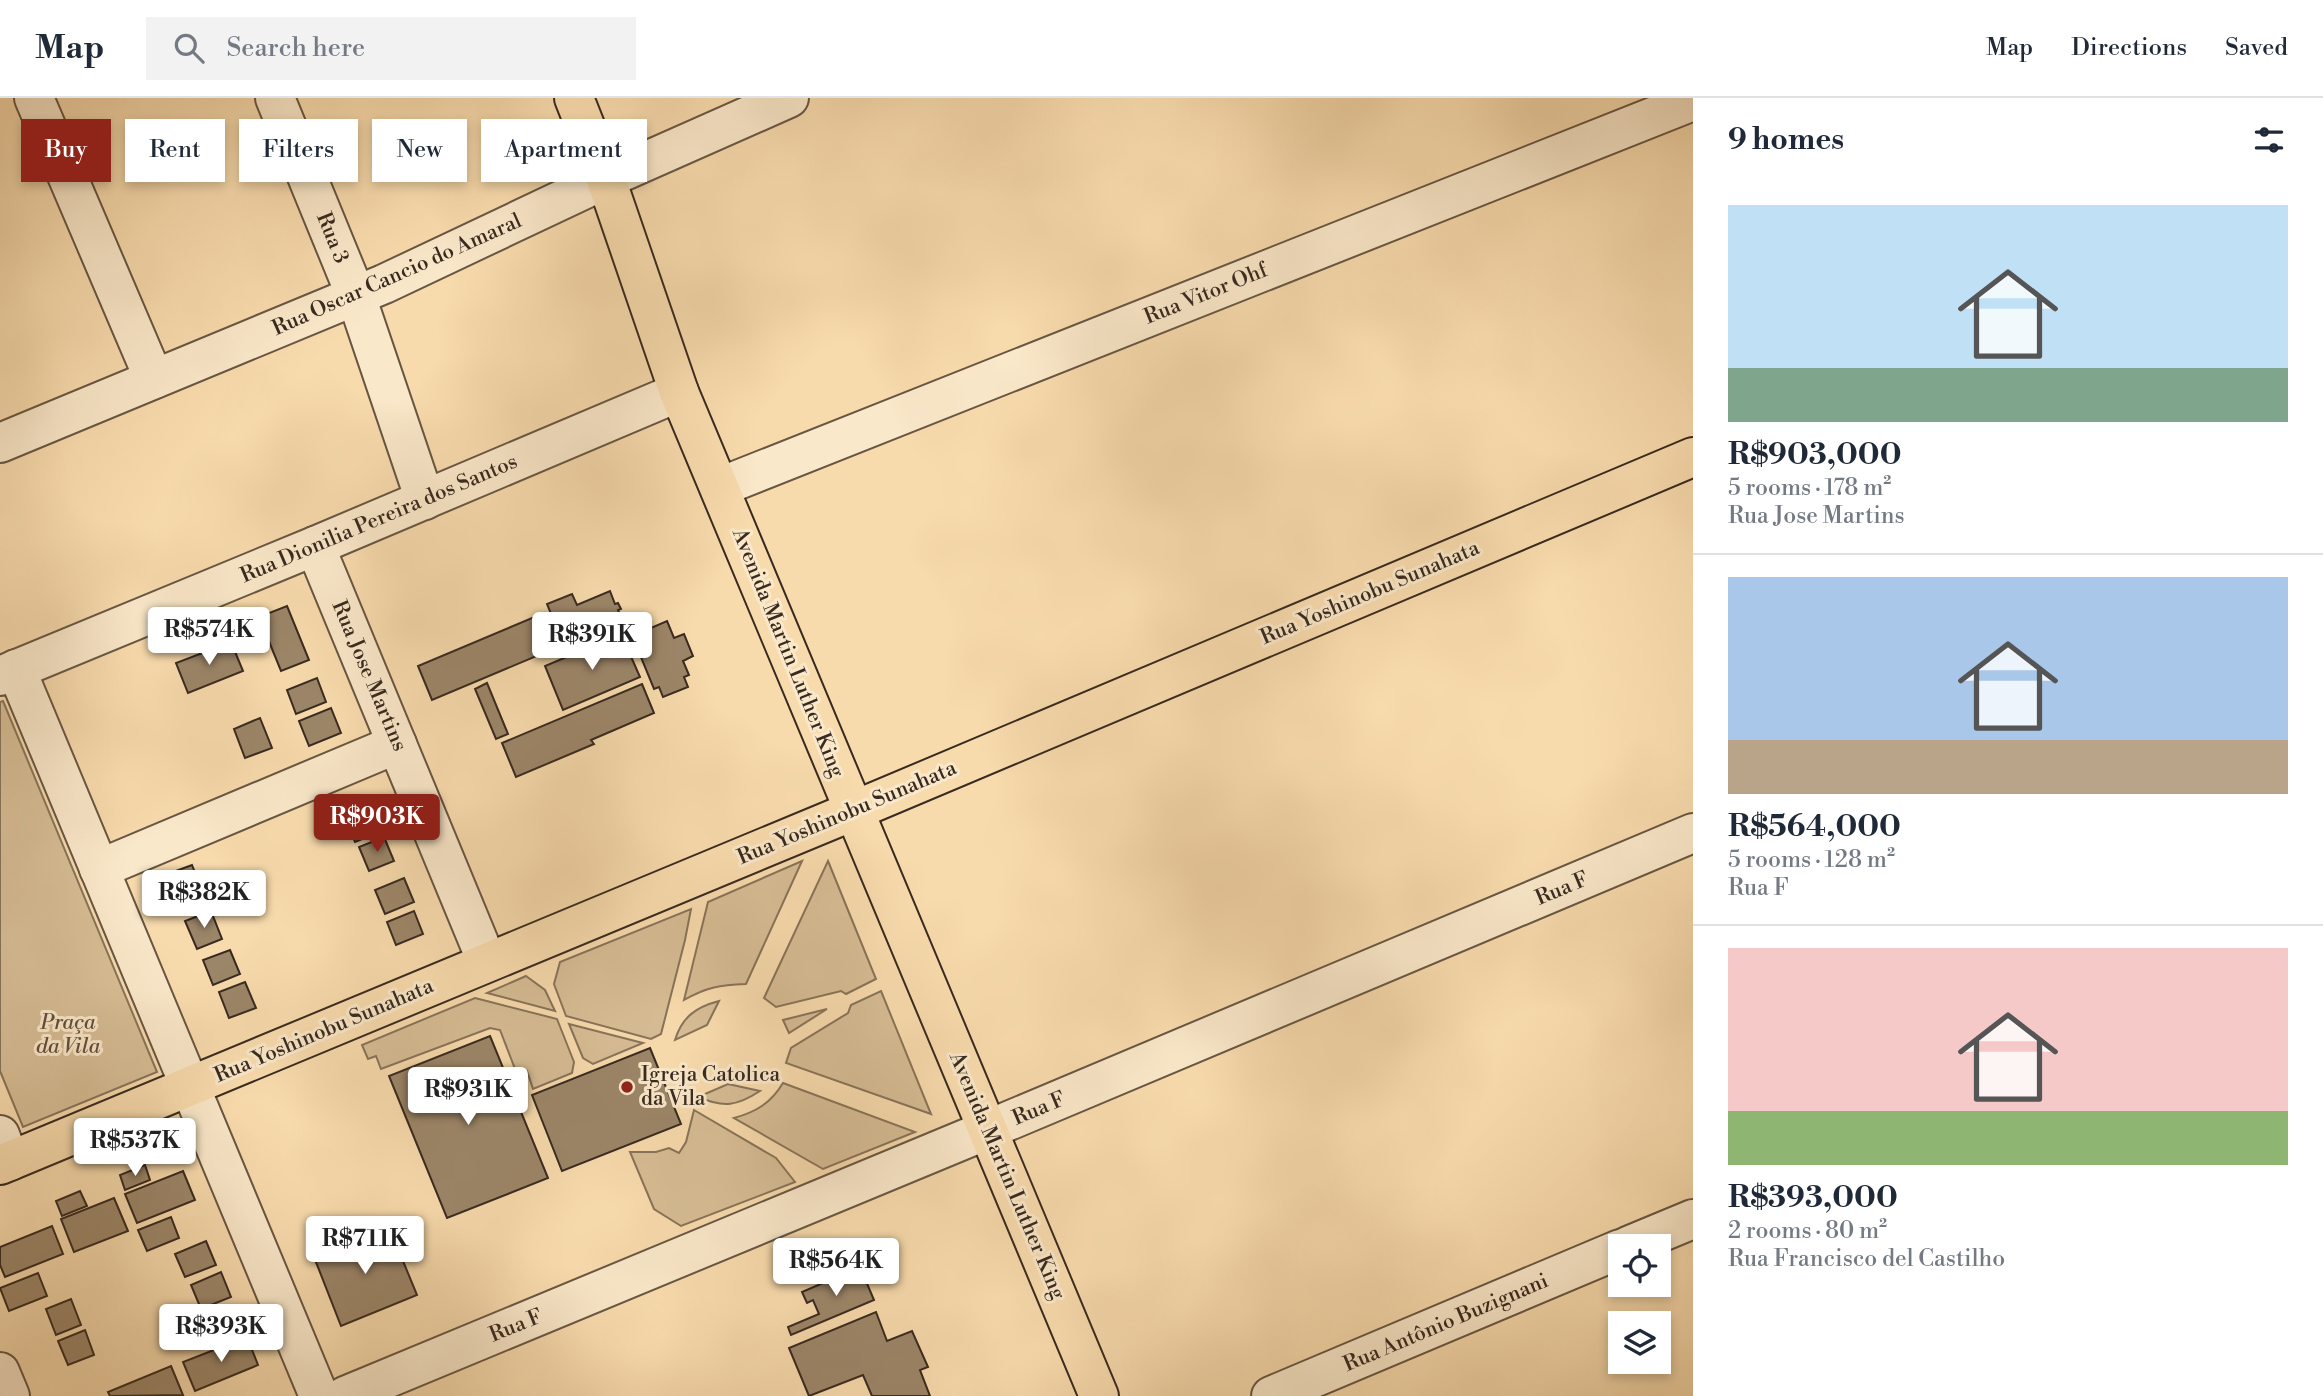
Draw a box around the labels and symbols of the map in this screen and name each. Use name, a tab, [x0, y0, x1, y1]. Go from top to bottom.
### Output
street label: Rua Oscar Cancio do Amaral	[268, 208, 526, 342]
street label: Rua 3	[310, 209, 354, 267]
street label: Rua Vitor Ohf	[1140, 257, 1273, 331]
street label: Rua Dionilia Pereira dos Santos	[236, 449, 522, 589]
street label: Avenida Martin Luther King	[726, 524, 850, 781]
street label: Rua Yoshinobu Sunahata	[1257, 535, 1484, 651]
street label: Rua Jose Martins	[326, 597, 412, 755]
pin: R$574K	[152, 608, 266, 667]
pin: R$391K	[535, 612, 649, 672]
street label: Rua Yoshinobu Sunahata	[734, 755, 961, 871]
pin: R$903K	[320, 794, 434, 854]
street label: Rua F	[1531, 866, 1593, 912]
pin: R$382K	[147, 870, 261, 930]
street label: Rua Yoshinobu Sunahata	[211, 973, 438, 1089]
park label: Praça da Vila	[36, 1010, 100, 1060]
street label: Avenida Martin Luther King	[943, 1047, 1071, 1304]
place label: Igreja Catolica da Vila	[641, 1062, 781, 1112]
pin: R$931K	[411, 1068, 525, 1127]
marker: Igreja Catolica da Vila	[619, 1079, 635, 1095]
street label: Rua F	[1008, 1086, 1070, 1132]
pin: R$537K	[78, 1118, 192, 1178]
pin: R$711K	[308, 1216, 422, 1276]
pin: R$564K	[779, 1238, 893, 1298]
street label: Rua Antônio Buzignani	[1340, 1268, 1552, 1378]
pin: R$393K	[164, 1304, 278, 1364]
street label: Rua F	[486, 1304, 547, 1348]

